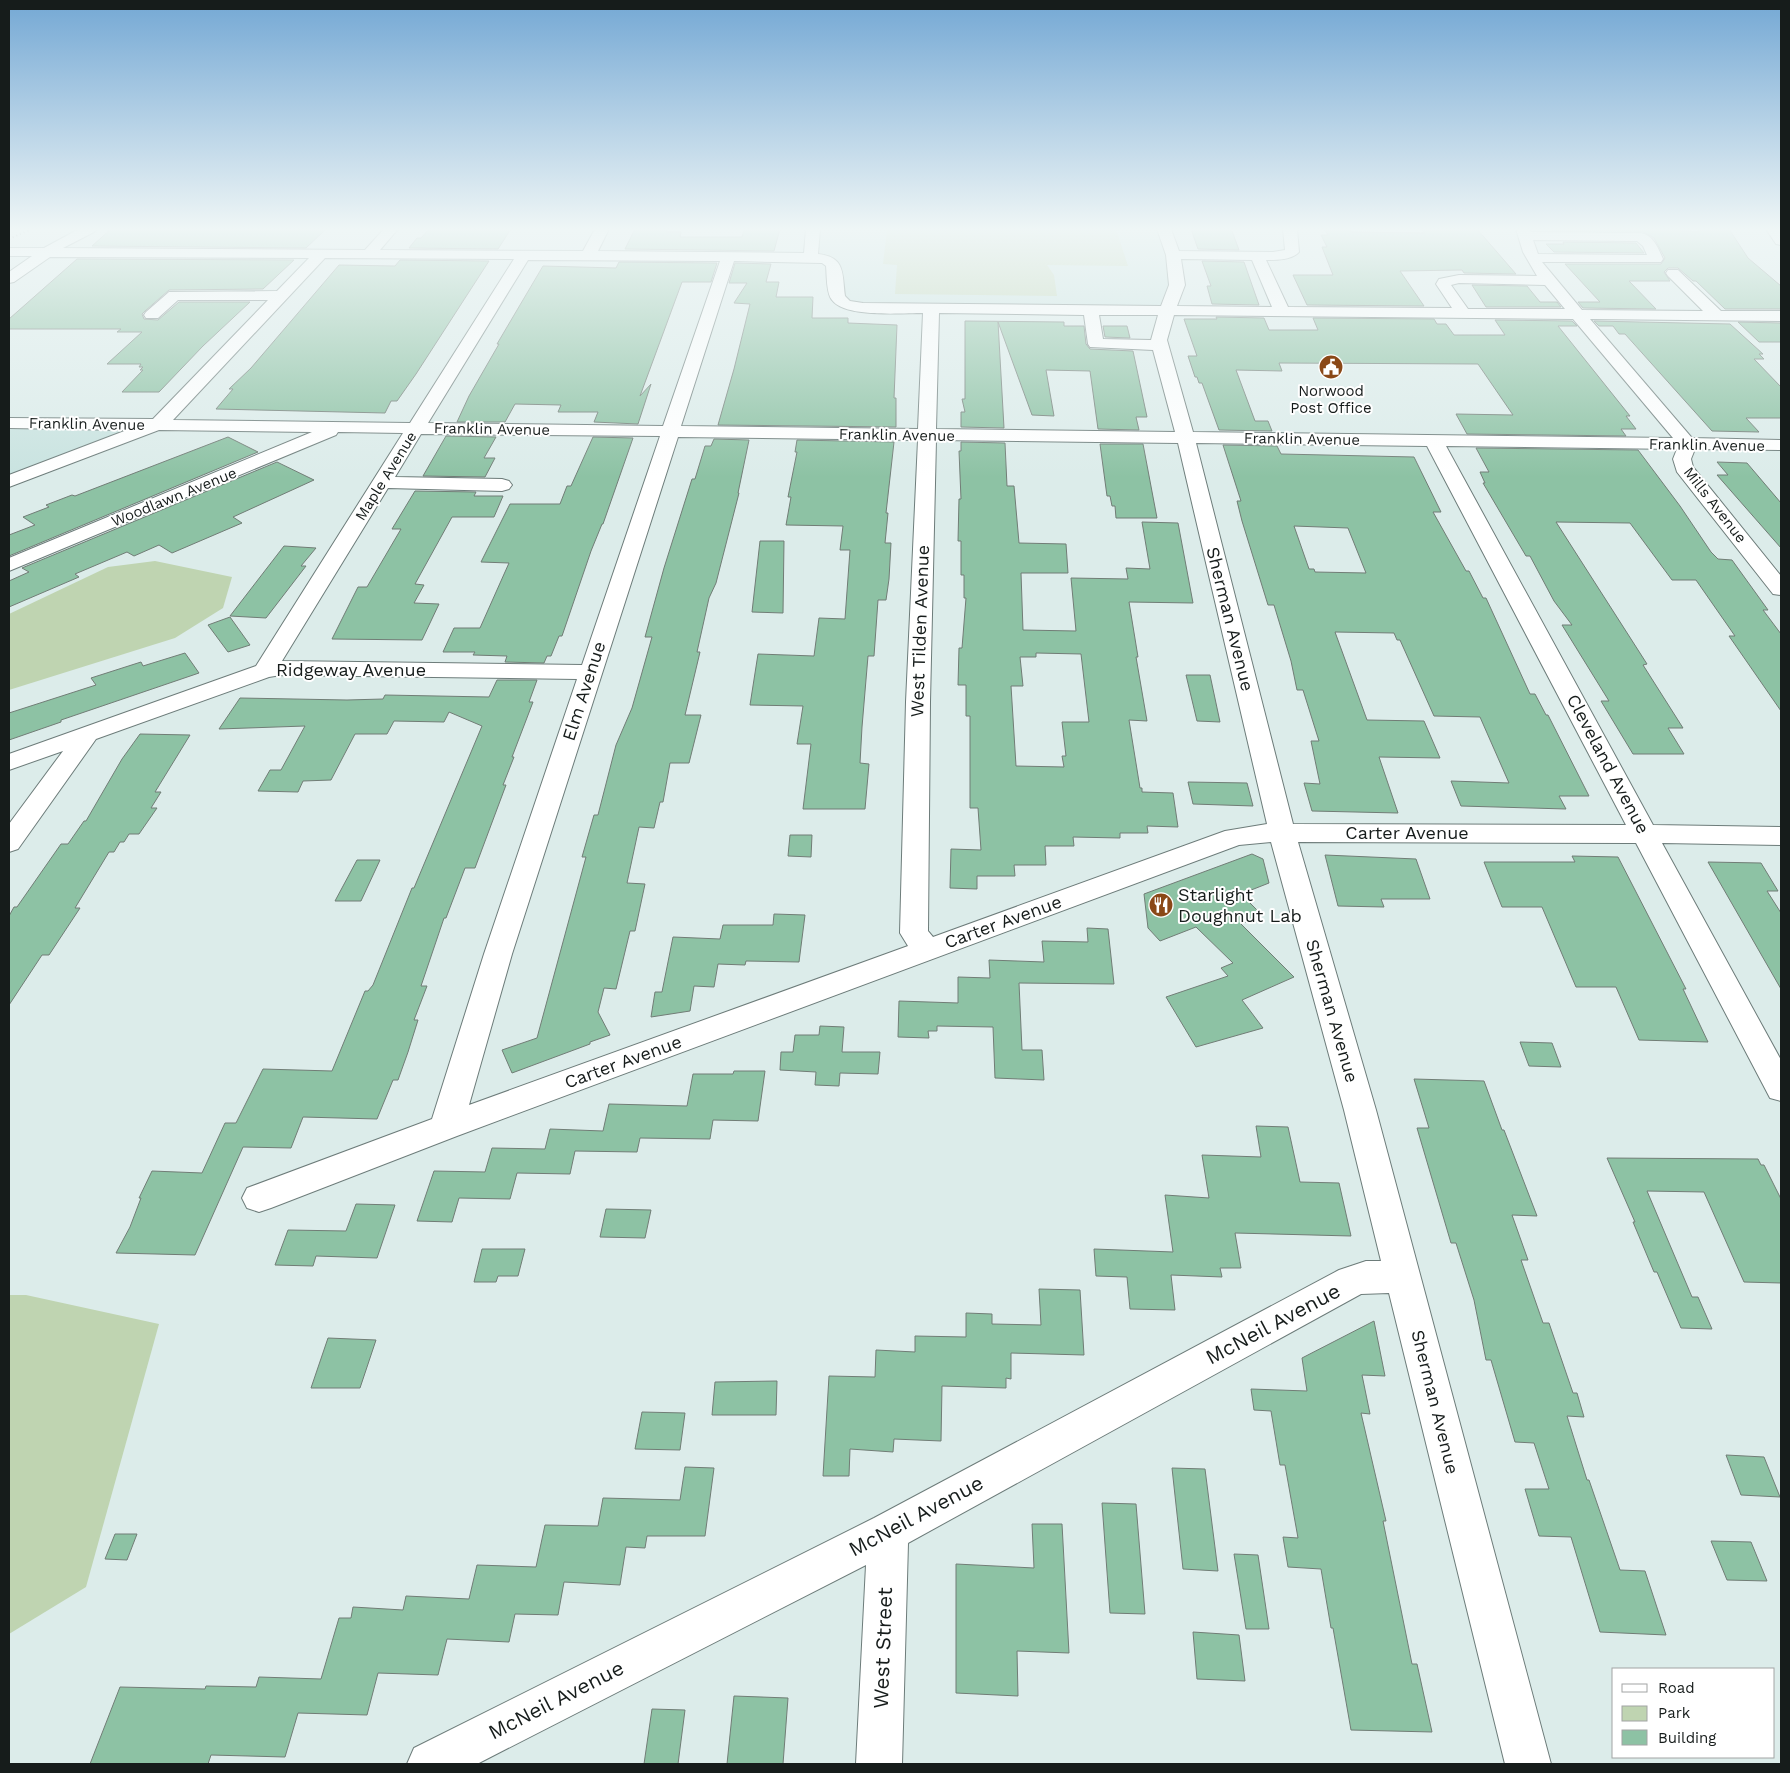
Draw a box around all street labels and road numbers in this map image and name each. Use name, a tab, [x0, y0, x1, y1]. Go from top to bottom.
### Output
street label: Franklin Avenue	[29, 414, 145, 434]
street label: Franklin Avenue	[434, 419, 550, 439]
street label: Franklin Avenue	[839, 425, 955, 445]
street label: Maple Avenue	[351, 428, 421, 524]
street label: Franklin Avenue	[1244, 429, 1360, 449]
street label: Franklin Avenue	[1649, 435, 1765, 455]
street label: Mills Avenue	[1680, 463, 1750, 547]
street label: Woodlawn Avenue	[109, 464, 239, 530]
street label: West Tilden Avenue	[906, 544, 933, 718]
street label: Sherman Avenue	[1202, 545, 1259, 693]
street label: Elm Avenue	[558, 639, 609, 743]
street label: Ridgeway Avenue	[276, 659, 426, 680]
street label: Cleveland Avenue	[1563, 690, 1654, 837]
street label: Carter Avenue	[1345, 822, 1469, 843]
street label: Carter Avenue	[941, 891, 1064, 952]
street label: Sherman Avenue	[1302, 937, 1363, 1085]
street label: Carter Avenue	[561, 1031, 684, 1092]
street label: McNeil Avenue	[1201, 1278, 1344, 1370]
street label: Sherman Avenue	[1407, 1328, 1464, 1476]
street label: McNeil Avenue	[844, 1470, 987, 1562]
street label: West Street	[868, 1586, 897, 1709]
street label: McNeil Avenue	[484, 1655, 628, 1744]

